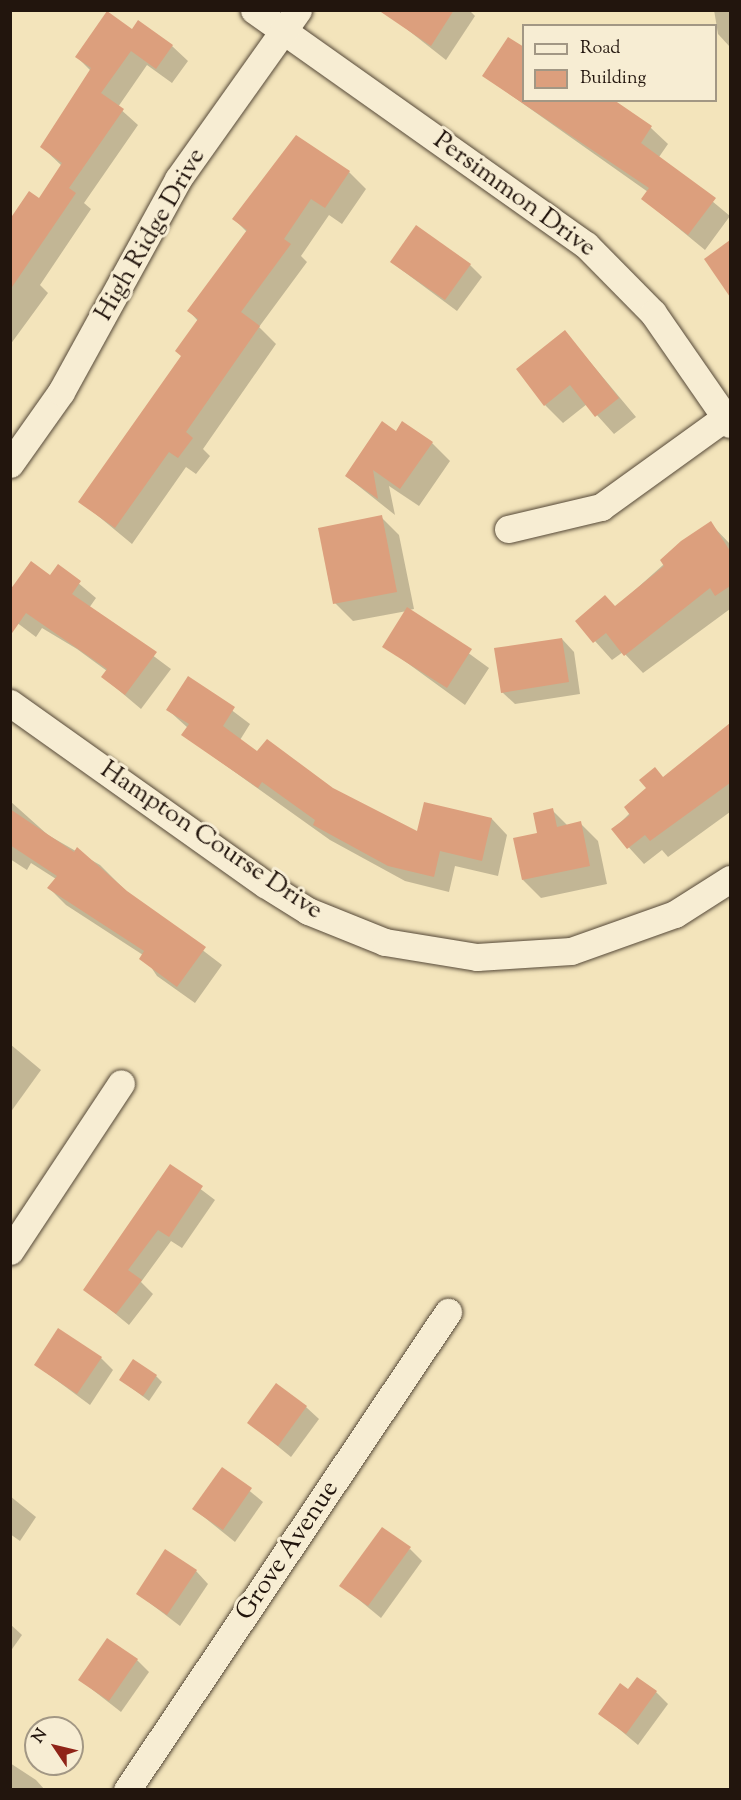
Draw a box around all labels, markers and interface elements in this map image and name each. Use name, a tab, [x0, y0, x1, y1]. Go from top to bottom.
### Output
legend	[522, 24, 717, 102]
text: Road	[580, 36, 620, 62]
text: Building	[580, 66, 646, 92]
street label: Persimmon Drive	[427, 126, 601, 264]
street label: High Ridge Drive	[89, 143, 213, 327]
street label: Hampton Course Drive	[94, 755, 328, 927]
street label: Grove Avenue	[230, 1475, 346, 1627]
north arrow	[24, 1716, 84, 1776]
text: N	[27, 1725, 54, 1748]

